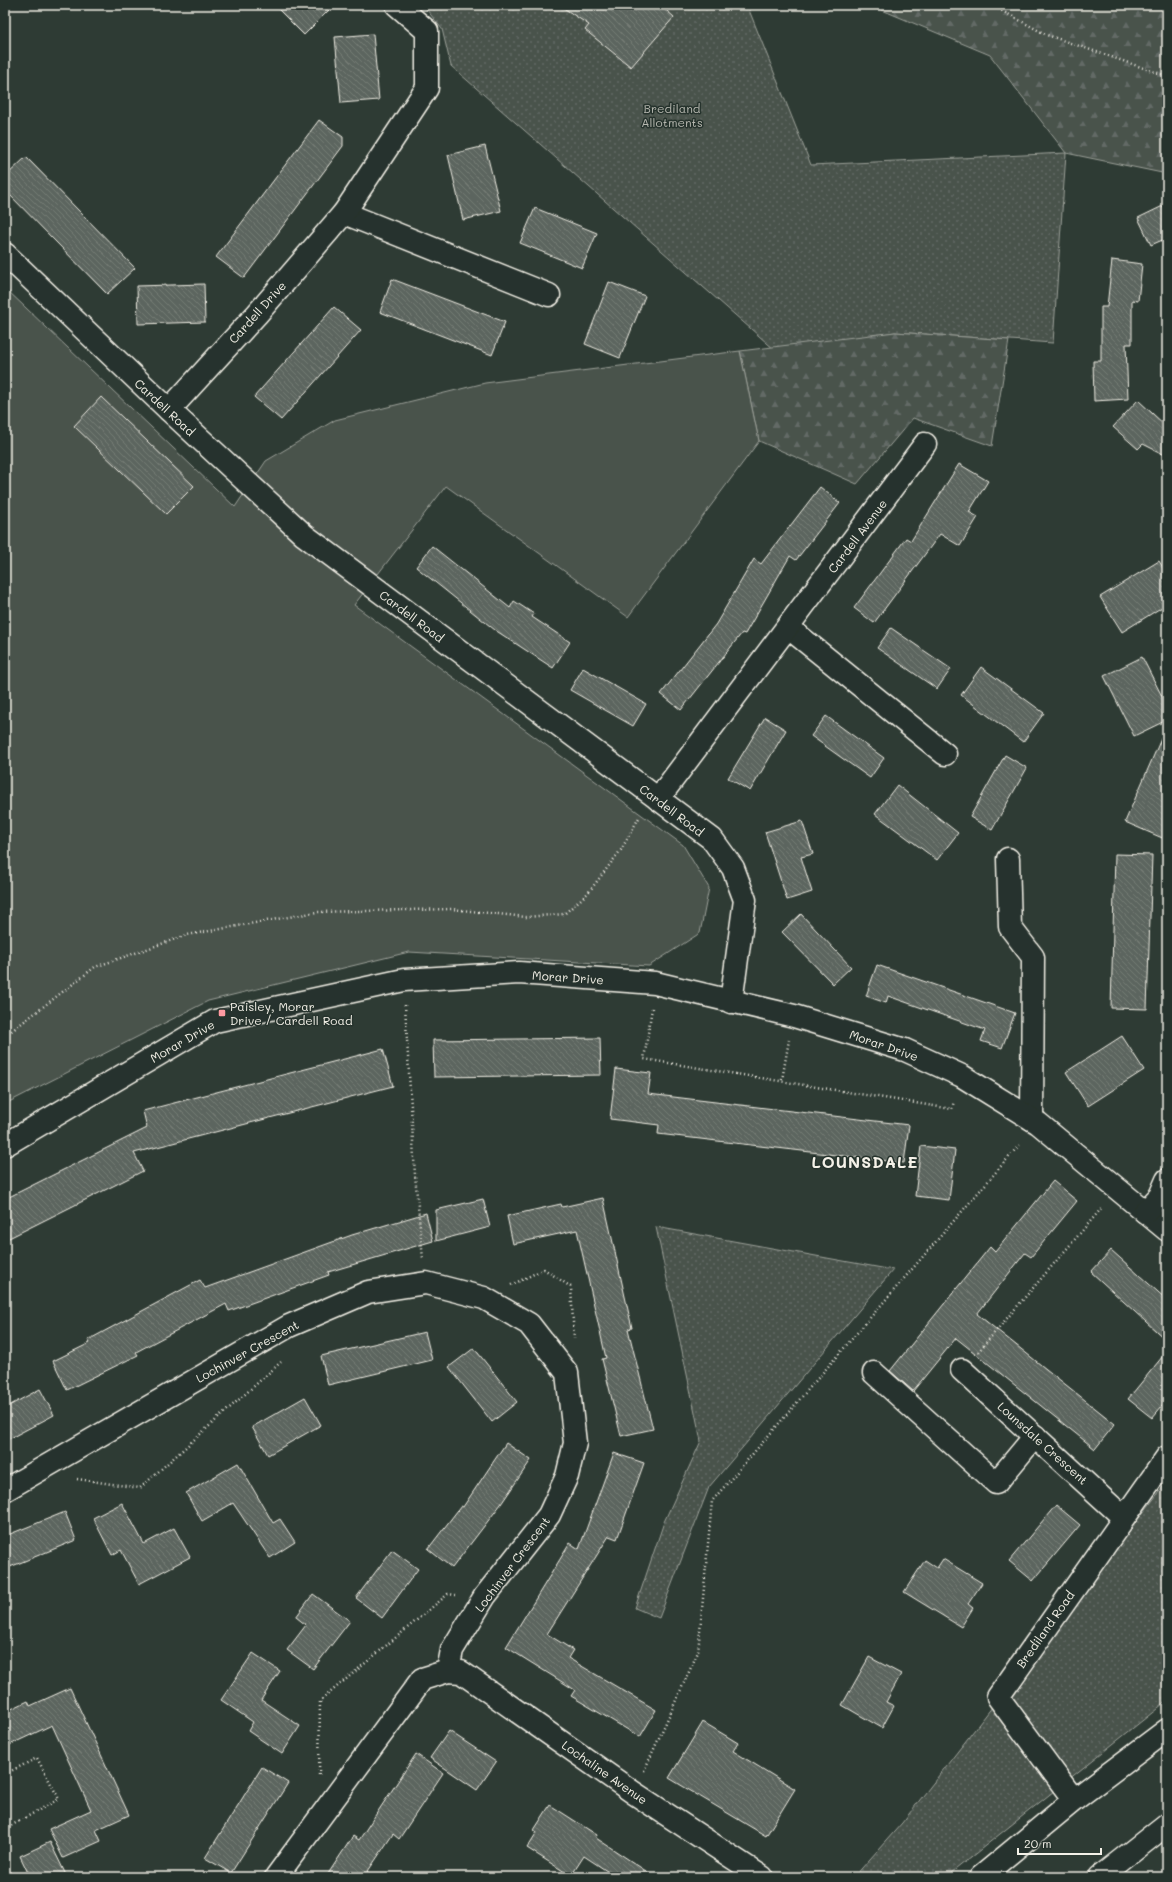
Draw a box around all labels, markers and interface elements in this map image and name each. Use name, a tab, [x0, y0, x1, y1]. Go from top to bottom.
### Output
park label: Brediland Allotments	[641, 100, 703, 130]
street label: Cardell Drive	[225, 277, 289, 347]
street label: Cardell Road	[131, 375, 199, 439]
street label: Cardell Avenue	[824, 496, 890, 576]
street label: Cardell Road	[376, 586, 448, 646]
street label: Cardell Road	[636, 780, 708, 840]
street label: Morar Drive	[532, 967, 604, 987]
place label: Paisley, Morar Drive / Cardell Road	[230, 998, 353, 1028]
marker: Paisley, Morar Drive / Cardell Road	[217, 1008, 227, 1018]
street label: Morar Drive	[147, 1016, 217, 1066]
street label: Morar Drive	[847, 1026, 921, 1064]
district label: LOUNSDALE	[812, 1151, 918, 1172]
street label: Lochinver Crescent	[193, 1316, 301, 1386]
street label: Lounsdale Crescent	[995, 1398, 1091, 1488]
street label: Lochinver Crescent	[471, 1513, 553, 1615]
street label: Brediland Road	[1012, 1587, 1078, 1671]
street label: Lochaline Avenue	[559, 1737, 651, 1807]
scale bar	[1018, 1830, 1101, 1856]
text: 20 m	[1024, 1835, 1052, 1851]

